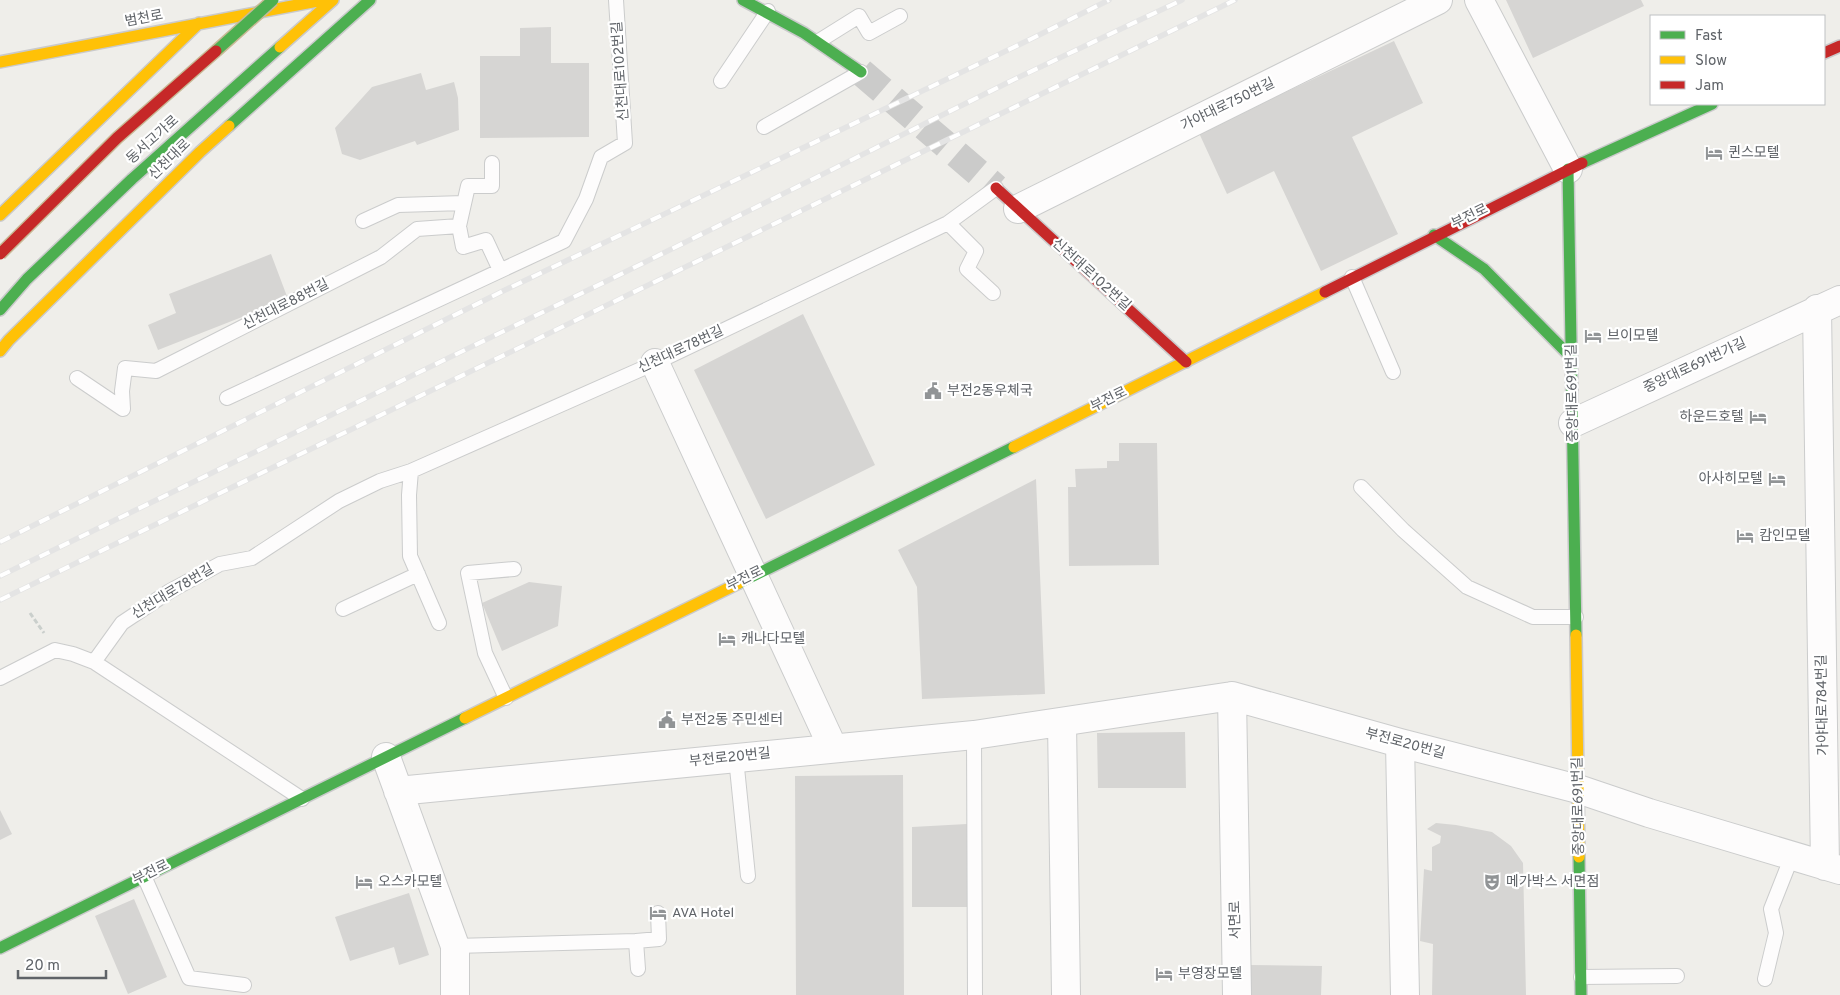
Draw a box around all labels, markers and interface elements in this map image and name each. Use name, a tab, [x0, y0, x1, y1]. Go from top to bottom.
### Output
street label: 범천로	[123, 6, 165, 31]
legend	[1650, 15, 1825, 105]
street label: 신천대로102번길	[608, 20, 633, 122]
text: Fast	[1695, 27, 1723, 46]
text: Slow	[1695, 52, 1727, 71]
street label: 가야대로750번길	[1178, 75, 1278, 135]
text: Jam	[1695, 77, 1724, 96]
street label: 동서고가로	[123, 112, 183, 168]
street label: 신천대로	[145, 135, 195, 184]
hotel icon: 퀸스모텔	[1704, 143, 1724, 163]
place label: 퀸스모텔	[1728, 145, 1780, 162]
street label: 부전로	[1449, 201, 1491, 233]
street label: 신천대로102번길	[1048, 234, 1135, 315]
street label: 신천대로88번길	[240, 275, 332, 334]
street label: 신천대로78번길	[635, 322, 727, 377]
hotel icon: 브이모텔	[1583, 326, 1603, 346]
place label: 브이모텔	[1607, 328, 1659, 345]
street label: 중앙대로691번가길	[1641, 335, 1749, 397]
street label: 중앙대로691번길	[1564, 343, 1582, 443]
public building icon: 부전2동우체국	[923, 381, 943, 401]
place label: 부전2동우체국	[947, 383, 1033, 400]
street label: 부전로	[1088, 384, 1130, 416]
hotel icon: 하운드호텔	[1748, 407, 1768, 427]
place label: 하운드호텔	[1680, 409, 1744, 426]
hotel icon: 아사히모텔	[1767, 469, 1787, 489]
place label: 아사히모텔	[1699, 471, 1763, 488]
hotel icon: 캄인모텔	[1735, 526, 1755, 546]
place label: 캄인모텔	[1759, 528, 1811, 545]
street label: 신천대로78번길	[128, 560, 217, 623]
street label: 부전로	[724, 563, 766, 595]
hotel icon: 캐나다모텔	[717, 629, 737, 649]
place label: 캐나다모텔	[741, 631, 805, 648]
street label: 가야대로784번길	[1814, 654, 1832, 756]
public building icon: 부전2동 주민센터	[657, 710, 677, 730]
place label: 부전2동 주민센터	[681, 712, 783, 729]
street label: 부전로20번길	[1363, 725, 1447, 763]
street label: 부전로20번길	[688, 745, 772, 771]
street label: 중앙대로691번길	[1570, 756, 1588, 856]
street label: 부전로	[130, 857, 172, 889]
hotel icon: 오스카모텔	[354, 872, 374, 892]
theatre icon: 메가박스 서면점	[1482, 872, 1502, 892]
place label: 오스카모텔	[378, 874, 442, 891]
place label: 메가박스 서면점	[1506, 874, 1599, 891]
street label: 서면로	[1227, 900, 1245, 939]
hotel icon: AVA Hotel	[648, 903, 668, 923]
place label: AVA Hotel	[672, 905, 734, 922]
scale bar	[18, 948, 105, 980]
text: 20 m	[25, 957, 60, 976]
hotel icon: 부영장모텔	[1154, 964, 1174, 984]
place label: 부영장모텔	[1178, 966, 1242, 983]

